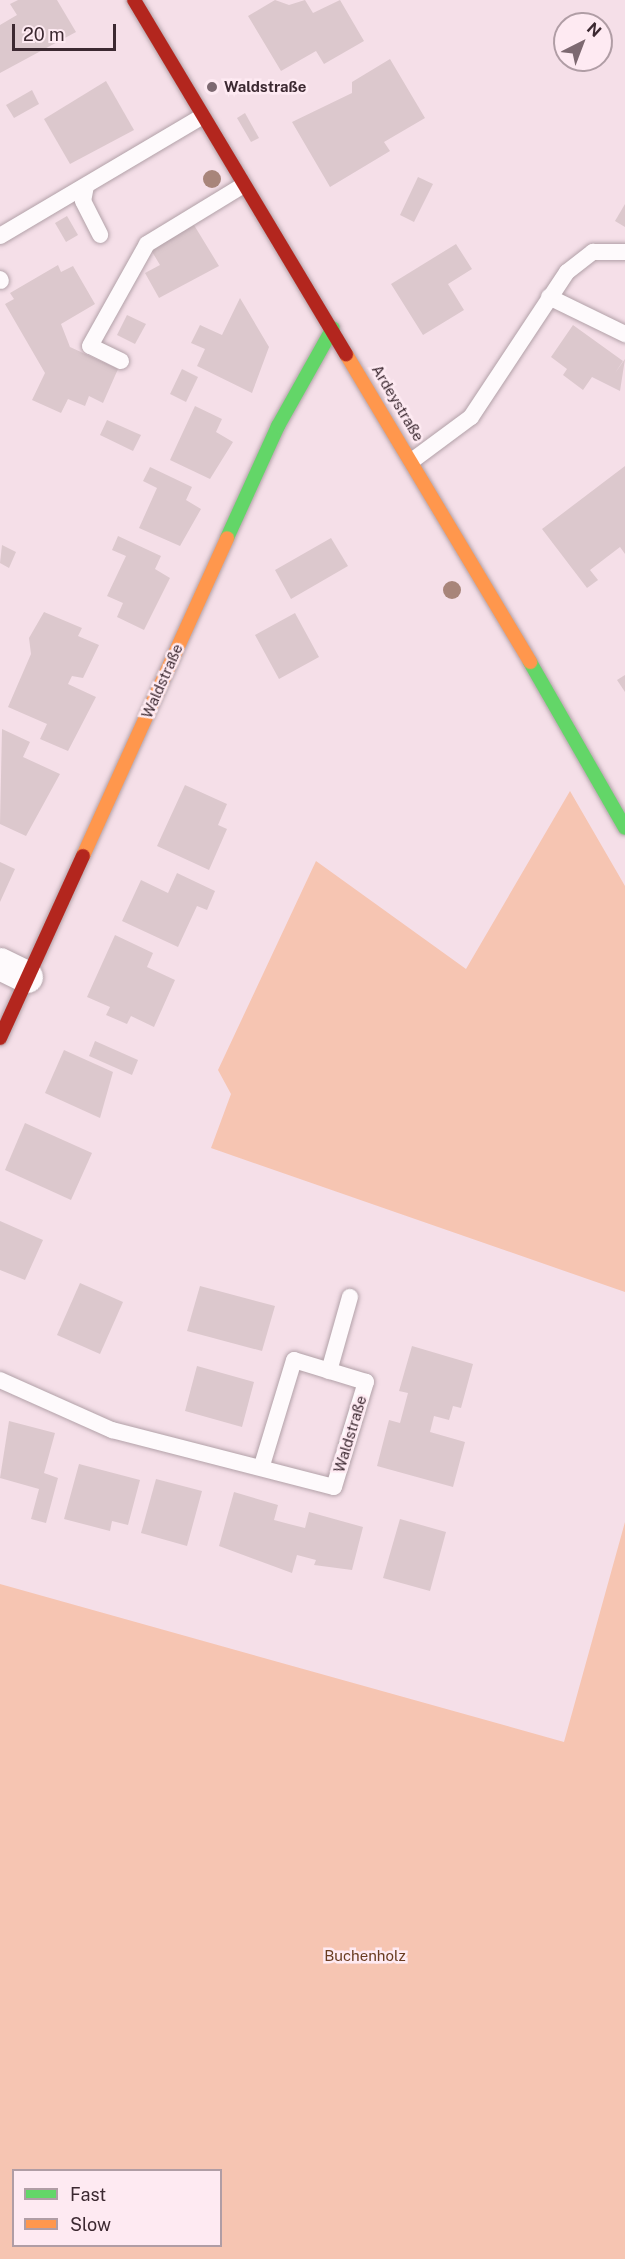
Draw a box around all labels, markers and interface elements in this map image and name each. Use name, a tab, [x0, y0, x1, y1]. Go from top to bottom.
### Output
scale bar	[15, 12, 118, 50]
north arrow	[553, 12, 613, 72]
text: N	[583, 18, 605, 41]
text: 20 m	[23, 24, 65, 45]
place label: Waldstraße	[224, 78, 307, 96]
marker: Waldstraße	[205, 80, 219, 94]
street label: Ardeystraße	[368, 361, 428, 445]
street label: Waldstraße	[138, 641, 186, 721]
street label: Waldstraße	[330, 1393, 370, 1475]
park label: Buchenholz	[324, 1947, 406, 1965]
legend	[12, 2169, 222, 2247]
text: Fast	[70, 2184, 106, 2205]
text: Slow	[70, 2214, 111, 2235]

